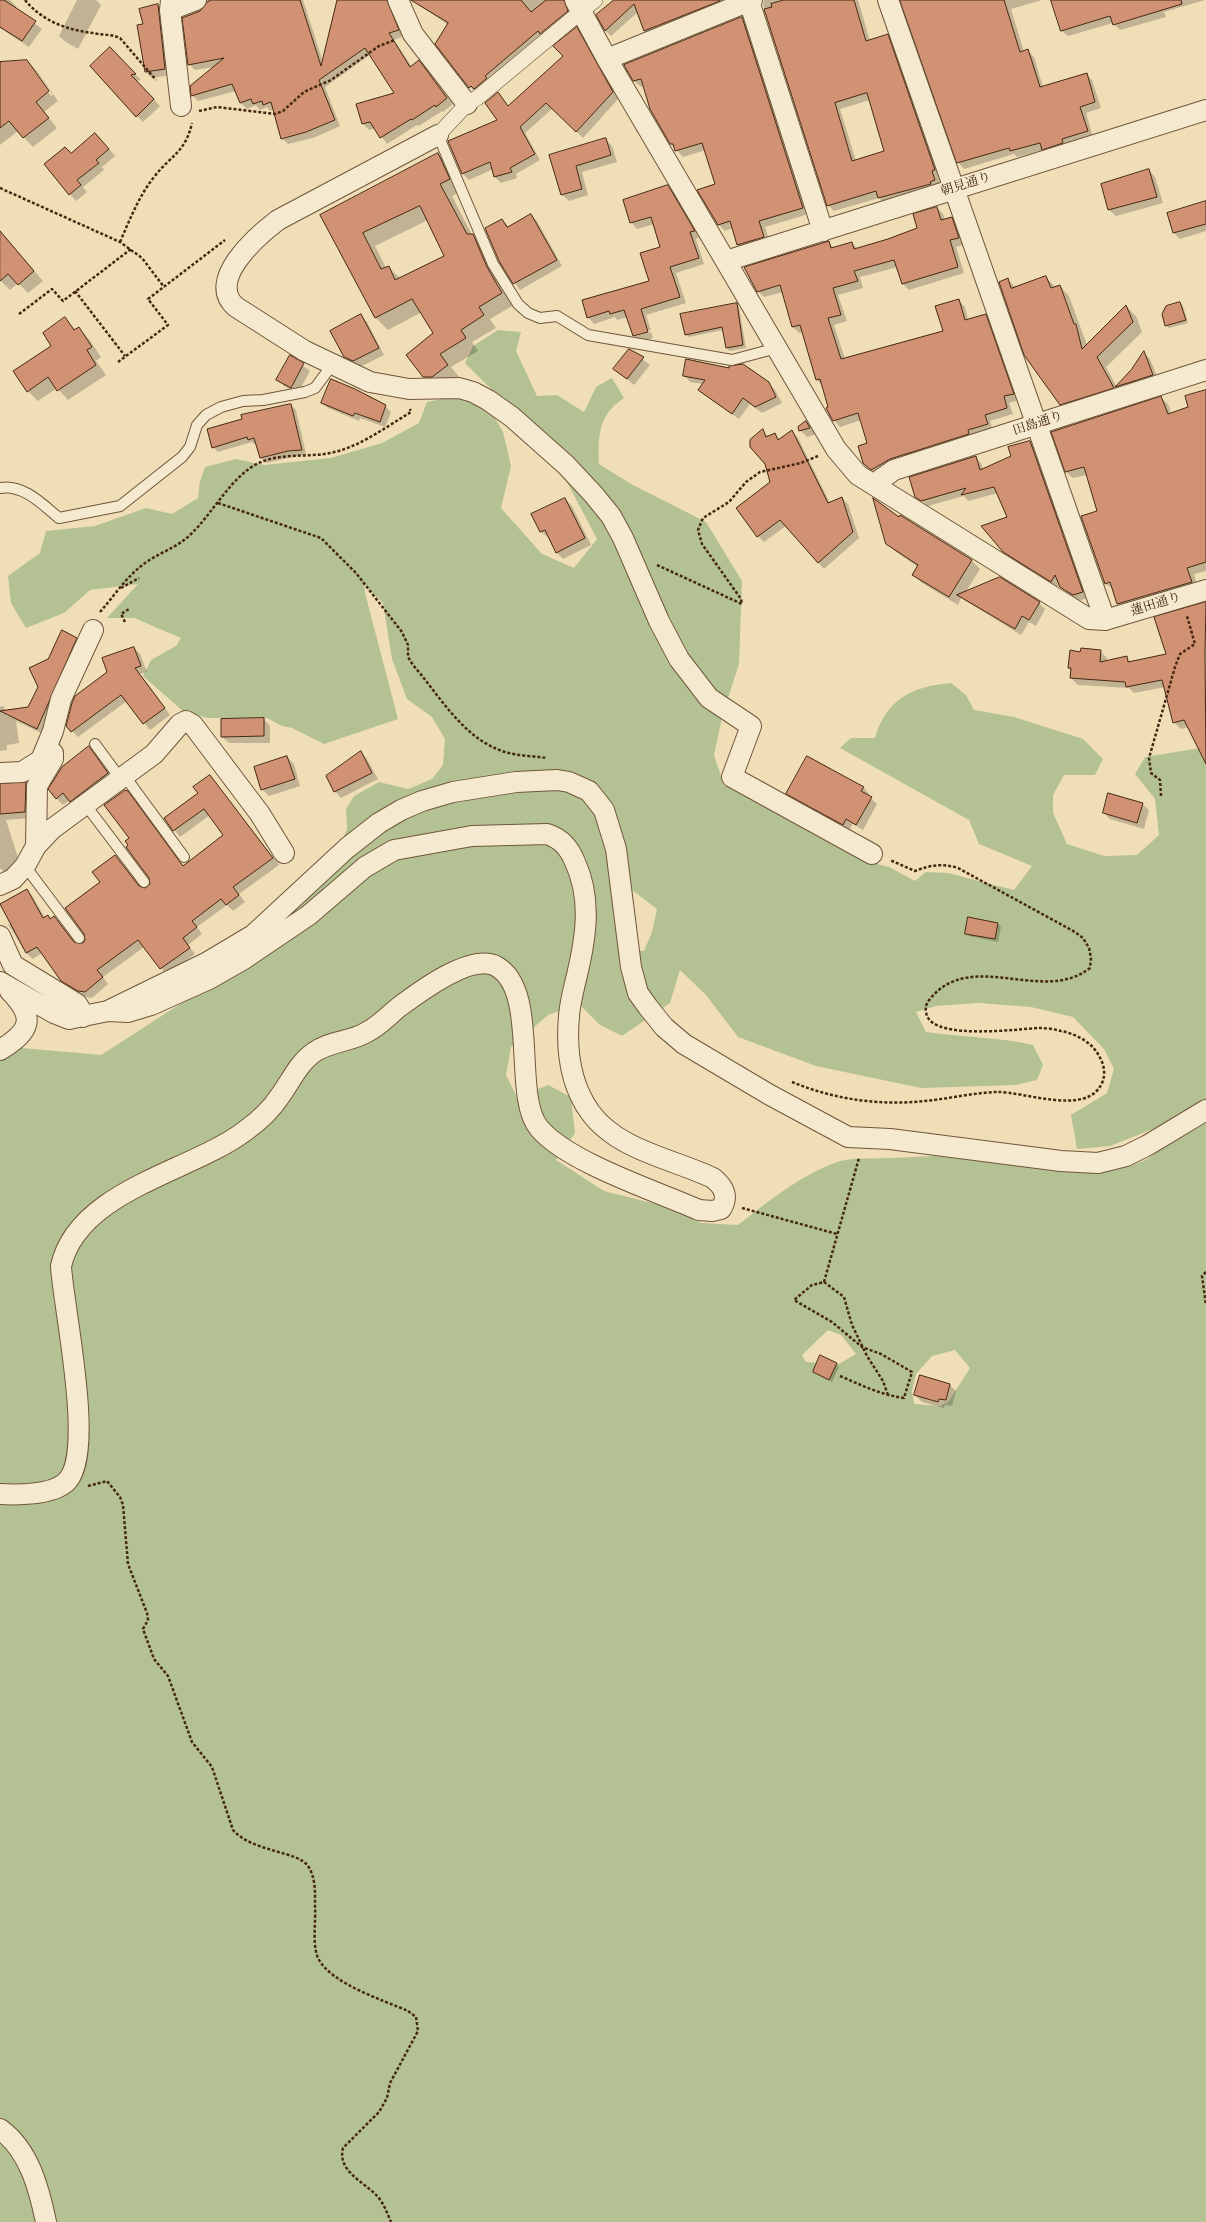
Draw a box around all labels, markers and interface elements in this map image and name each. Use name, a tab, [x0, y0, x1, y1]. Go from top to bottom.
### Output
street label: 朝見通り	[939, 170, 993, 200]
street label: 田島通り	[1011, 409, 1065, 439]
street label: 蓮田通り	[1129, 590, 1183, 620]

